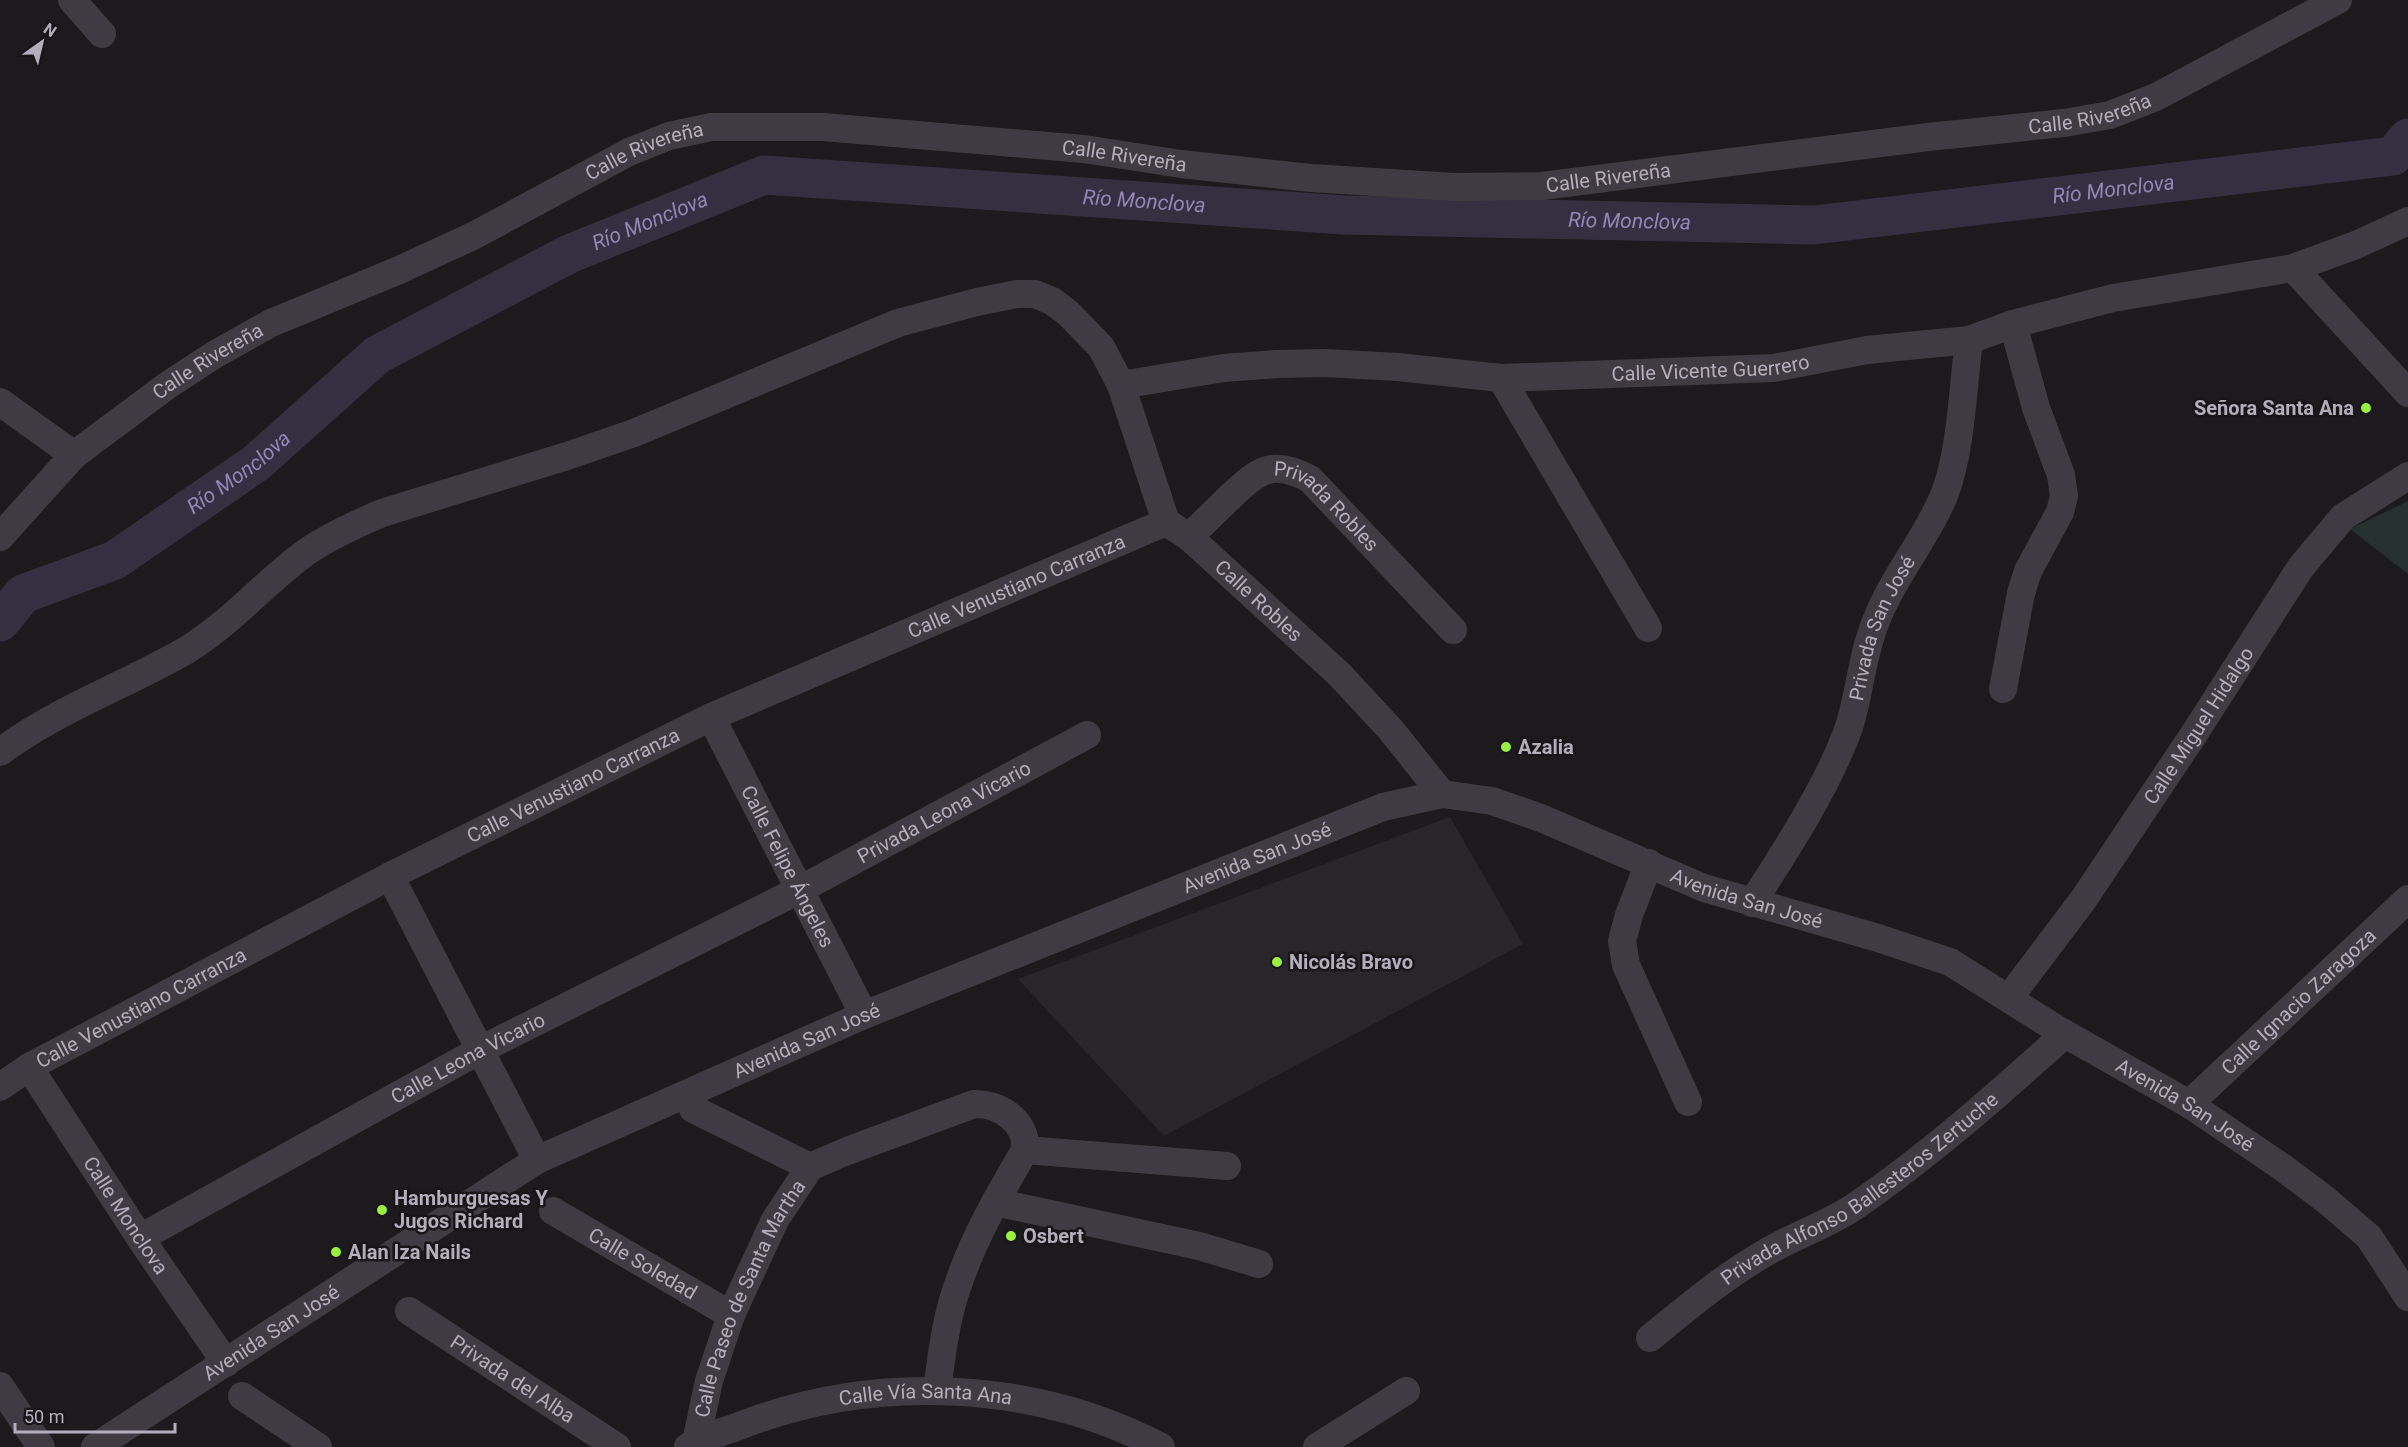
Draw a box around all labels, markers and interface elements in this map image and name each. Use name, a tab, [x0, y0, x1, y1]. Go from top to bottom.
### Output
north arrow	[12, 12, 72, 72]
text: N	[40, 19, 60, 41]
street label: Calle Rivereña	[2027, 88, 2155, 139]
street label: Calle Rivereña	[581, 117, 705, 185]
street label: Calle Rivereña	[1061, 135, 1188, 177]
street label: Calle Rivereña	[1544, 158, 1672, 197]
water label: Río Monclova	[2051, 170, 2176, 209]
water label: Río Monclova	[1082, 185, 1206, 217]
water label: Río Monclova	[589, 187, 712, 255]
water label: Río Monclova	[1568, 208, 1691, 234]
street label: Calle Rivereña	[148, 318, 267, 405]
street label: Calle Vicente Guerrero	[1611, 349, 1811, 386]
place label: Señora Santa Ana	[2194, 396, 2354, 420]
marker: Señora Santa Ana	[2359, 401, 2373, 415]
water label: Río Monclova	[183, 426, 295, 519]
street label: Privada Robles	[1273, 456, 1384, 556]
street label: Calle Venustiano Carranza	[904, 529, 1129, 643]
street label: Privada San José	[1844, 551, 1920, 703]
street label: Calle Robles	[1210, 555, 1308, 647]
street label: Calle Miguel Hidalgo	[2138, 642, 2259, 809]
street label: Calle Venustiano Carranza	[463, 723, 683, 848]
place label: Azalia	[1518, 735, 1574, 759]
marker: Azalia	[1499, 740, 1513, 754]
street label: Privada Leona Vicario	[853, 756, 1035, 868]
street label: Calle Felipe Ángeles	[736, 781, 839, 952]
street label: Avenida San José	[1179, 817, 1335, 898]
street label: Avenida San José	[1667, 863, 1826, 933]
street label: Calle Ignacio Zaragoza	[2216, 923, 2381, 1080]
street label: Calle Venustiano Carranza	[32, 942, 250, 1073]
place label: Nicolás Bravo	[1289, 950, 1413, 974]
marker: Nicolás Bravo	[1270, 955, 1284, 969]
street label: Avenida San José	[730, 998, 884, 1083]
street label: Calle Leona Vicario	[387, 1007, 549, 1109]
street label: Avenida San José	[2112, 1053, 2259, 1157]
street label: Privada Alfonso Ballesteros Zertuche	[1716, 1087, 2003, 1290]
street label: Calle Monclova	[78, 1152, 173, 1279]
street label: Calle Paseo de Santa Martha	[690, 1175, 810, 1420]
place label: Hamburguesas Y Jugos Richard	[394, 1186, 548, 1233]
marker: Hamburguesas Y Jugos Richard	[375, 1203, 389, 1217]
street label: Calle Soledad	[584, 1222, 701, 1304]
place label: Osbert	[1023, 1224, 1084, 1248]
marker: Osbert	[1004, 1229, 1018, 1243]
place label: Alan Iza Nails	[348, 1240, 471, 1264]
marker: Alan Iza Nails	[329, 1245, 343, 1259]
street label: Avenida San José	[198, 1280, 344, 1386]
street label: Privada del Alba	[446, 1330, 579, 1428]
street label: Calle Vía Santa Ana	[837, 1379, 1014, 1410]
scale bar	[15, 1396, 176, 1434]
text: 50 m	[24, 1406, 64, 1427]

